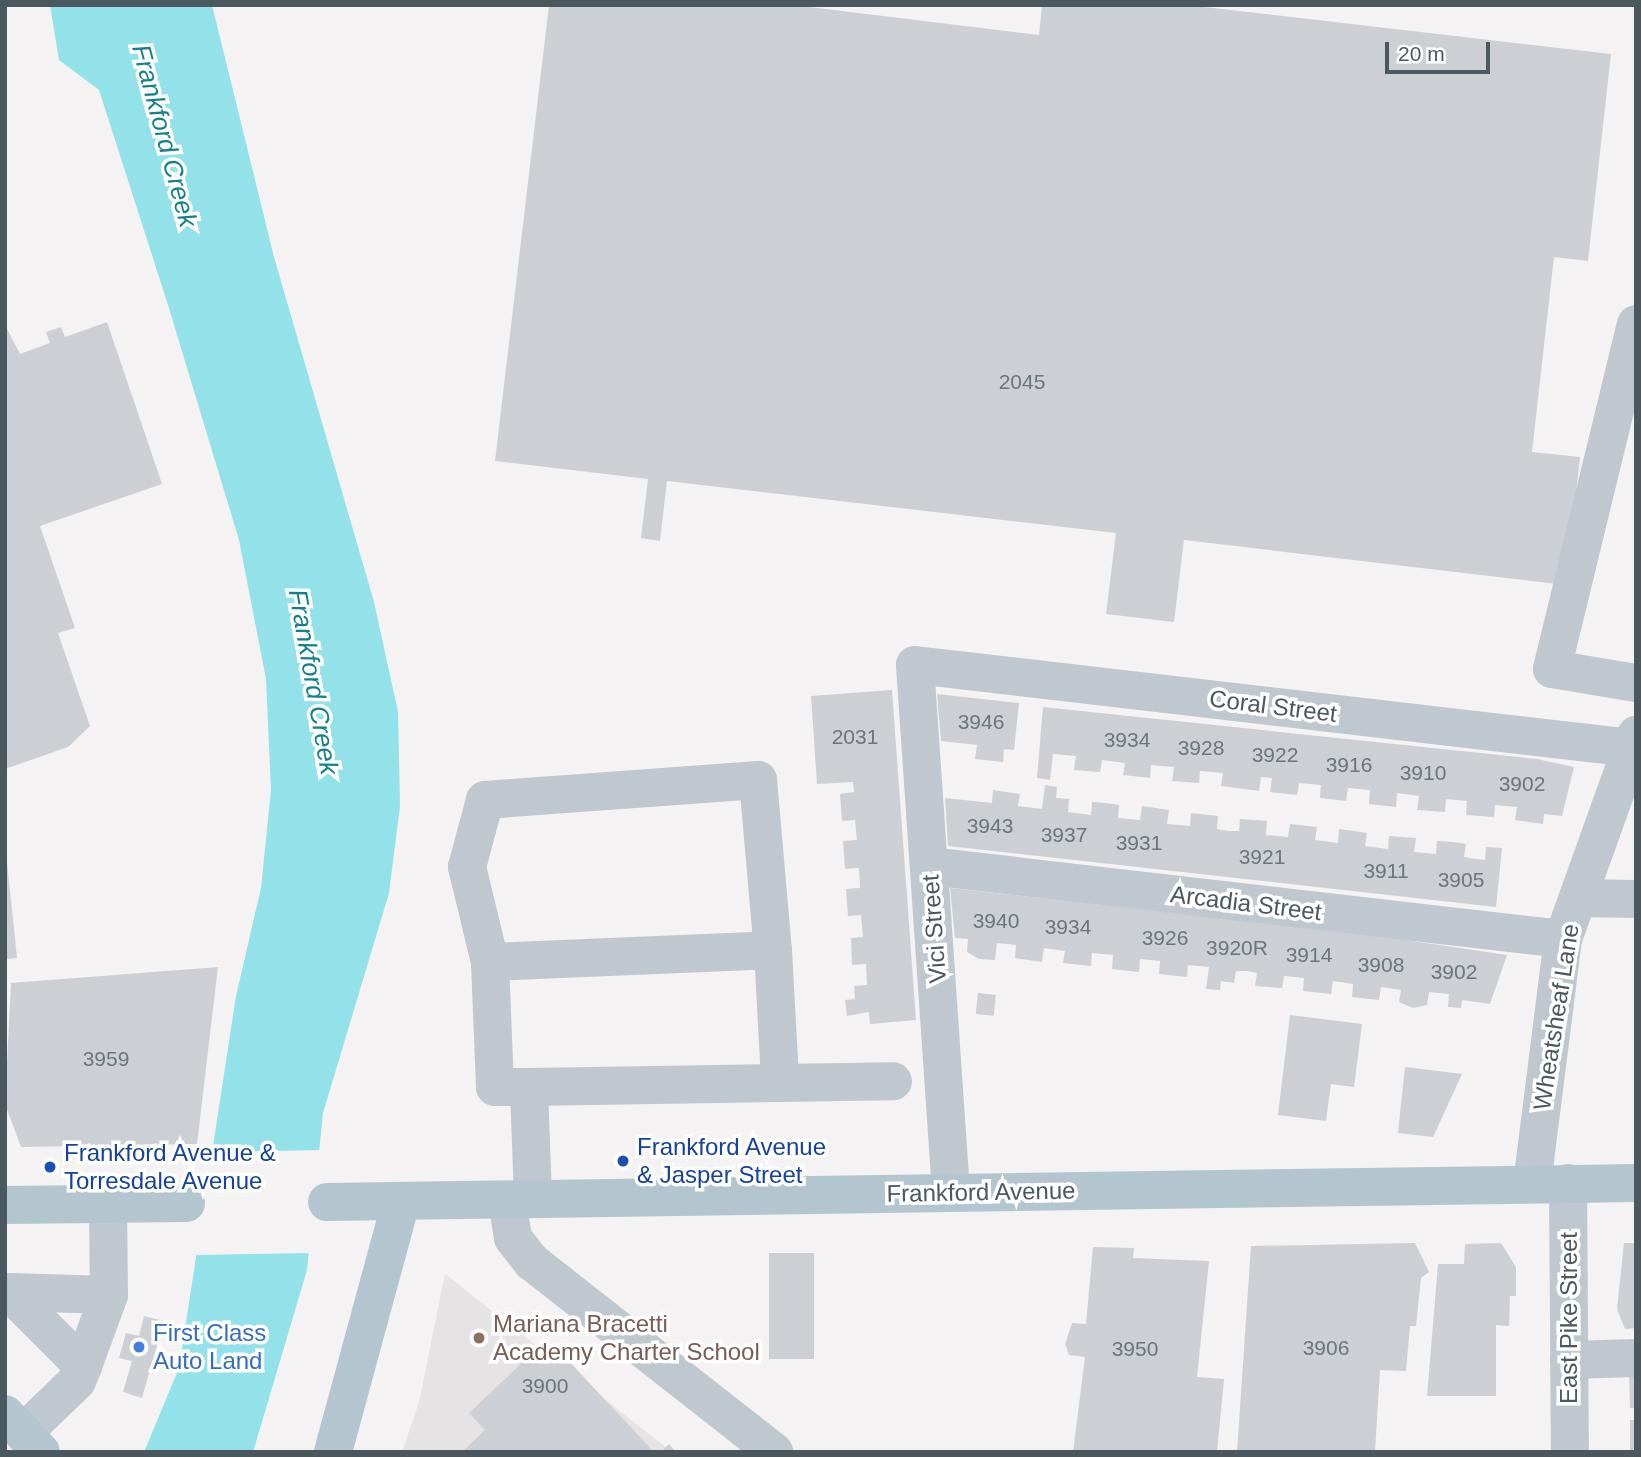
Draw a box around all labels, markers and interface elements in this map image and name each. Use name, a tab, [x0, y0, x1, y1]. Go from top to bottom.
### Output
scale bar	[1389, 28, 1494, 72]
water label: Frankford Creek	[125, 41, 203, 231]
text: 20 m	[1398, 42, 1445, 65]
house number: 2045	[999, 369, 1045, 395]
water label: Frankford Creek	[281, 587, 345, 777]
street label: Coral Street	[1208, 684, 1338, 728]
house number: 3946	[958, 709, 1004, 735]
house number: 2031	[832, 724, 878, 750]
house number: 3934	[1104, 727, 1150, 753]
house number: 3928	[1178, 735, 1224, 761]
house number: 3922	[1252, 742, 1298, 768]
house number: 3916	[1326, 752, 1372, 778]
house number: 3910	[1400, 760, 1446, 786]
house number: 3902	[1499, 771, 1545, 797]
house number: 3943	[967, 813, 1013, 839]
house number: 3937	[1041, 822, 1087, 848]
house number: 3931	[1116, 830, 1162, 856]
house number: 3921	[1239, 844, 1285, 870]
house number: 3911	[1363, 858, 1409, 884]
house number: 3905	[1438, 867, 1484, 893]
street label: Vici Street	[916, 874, 952, 984]
street label: Arcadia Street	[1169, 879, 1323, 927]
house number: 3940	[973, 908, 1019, 934]
house number: 3934	[1045, 914, 1091, 940]
street label: Wheatsheaf Lane	[1527, 922, 1585, 1112]
house number: 3926	[1142, 925, 1188, 951]
house number: 3920R	[1206, 935, 1268, 961]
house number: 3914	[1286, 942, 1332, 968]
house number: 3908	[1358, 952, 1404, 978]
house number: 3902	[1431, 959, 1477, 985]
house number: 3959	[83, 1046, 129, 1072]
place label: Frankford Avenue & Jasper Street	[637, 1133, 827, 1189]
place label: Frankford Avenue & Torresdale Avenue	[64, 1139, 277, 1195]
marker: Frankford Avenue & Jasper Street	[615, 1153, 631, 1169]
marker: Frankford Avenue & Torresdale Avenue	[42, 1159, 58, 1175]
street label: Frankford Avenue	[886, 1176, 1076, 1208]
street label: East Pike Street	[1555, 1232, 1583, 1404]
place label: Mariana Bracetti Academy Charter School	[493, 1310, 760, 1366]
place label: First Class Auto Land	[153, 1319, 266, 1375]
marker: Mariana Bracetti Academy Charter School	[471, 1330, 487, 1346]
house number: 3906	[1303, 1335, 1349, 1361]
house number: 3950	[1112, 1336, 1158, 1362]
marker: First Class Auto Land	[131, 1339, 147, 1355]
house number: 3900	[522, 1373, 568, 1399]

